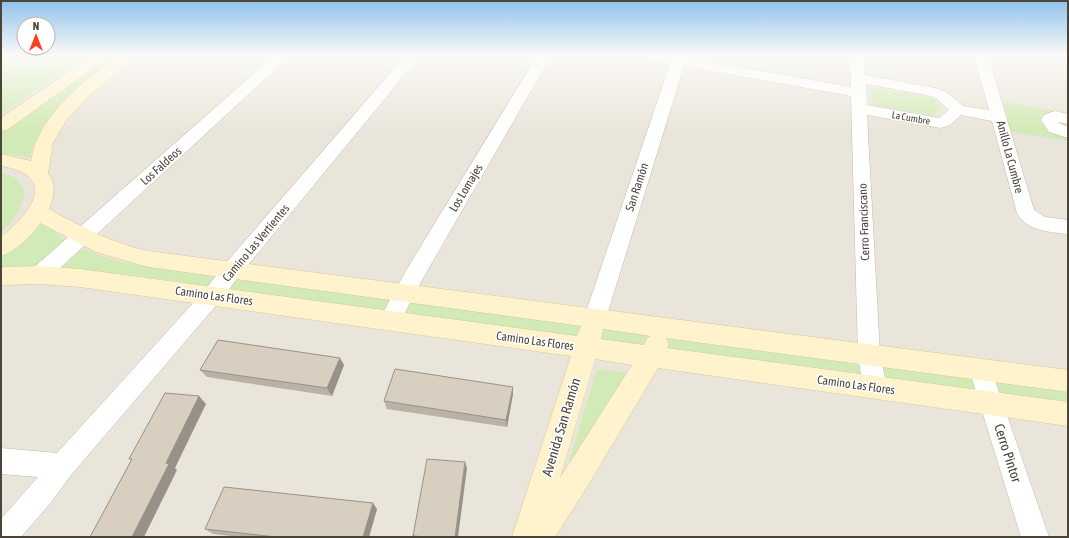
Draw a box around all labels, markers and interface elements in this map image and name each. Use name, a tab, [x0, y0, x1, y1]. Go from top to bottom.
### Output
north arrow	[16, 16, 56, 56]
text: N	[33, 20, 39, 32]
street label: La Cumbre	[891, 109, 931, 127]
street label: Anillo La Cumbre	[994, 119, 1026, 195]
street label: Los Faldeos	[138, 144, 184, 188]
street label: San Ramón	[623, 161, 651, 213]
street label: Los Lomajes	[446, 162, 486, 214]
street label: Cerro Franciscano	[856, 183, 872, 261]
street label: Camino Las Vertientes	[220, 202, 292, 284]
street label: Camino Las Flores	[174, 284, 254, 308]
street label: Camino Las Flores	[495, 329, 575, 353]
street label: Camino Las Flores	[816, 373, 896, 397]
street label: Avenida San Ramón	[538, 376, 584, 478]
street label: Cerro Pintor	[991, 422, 1025, 485]

